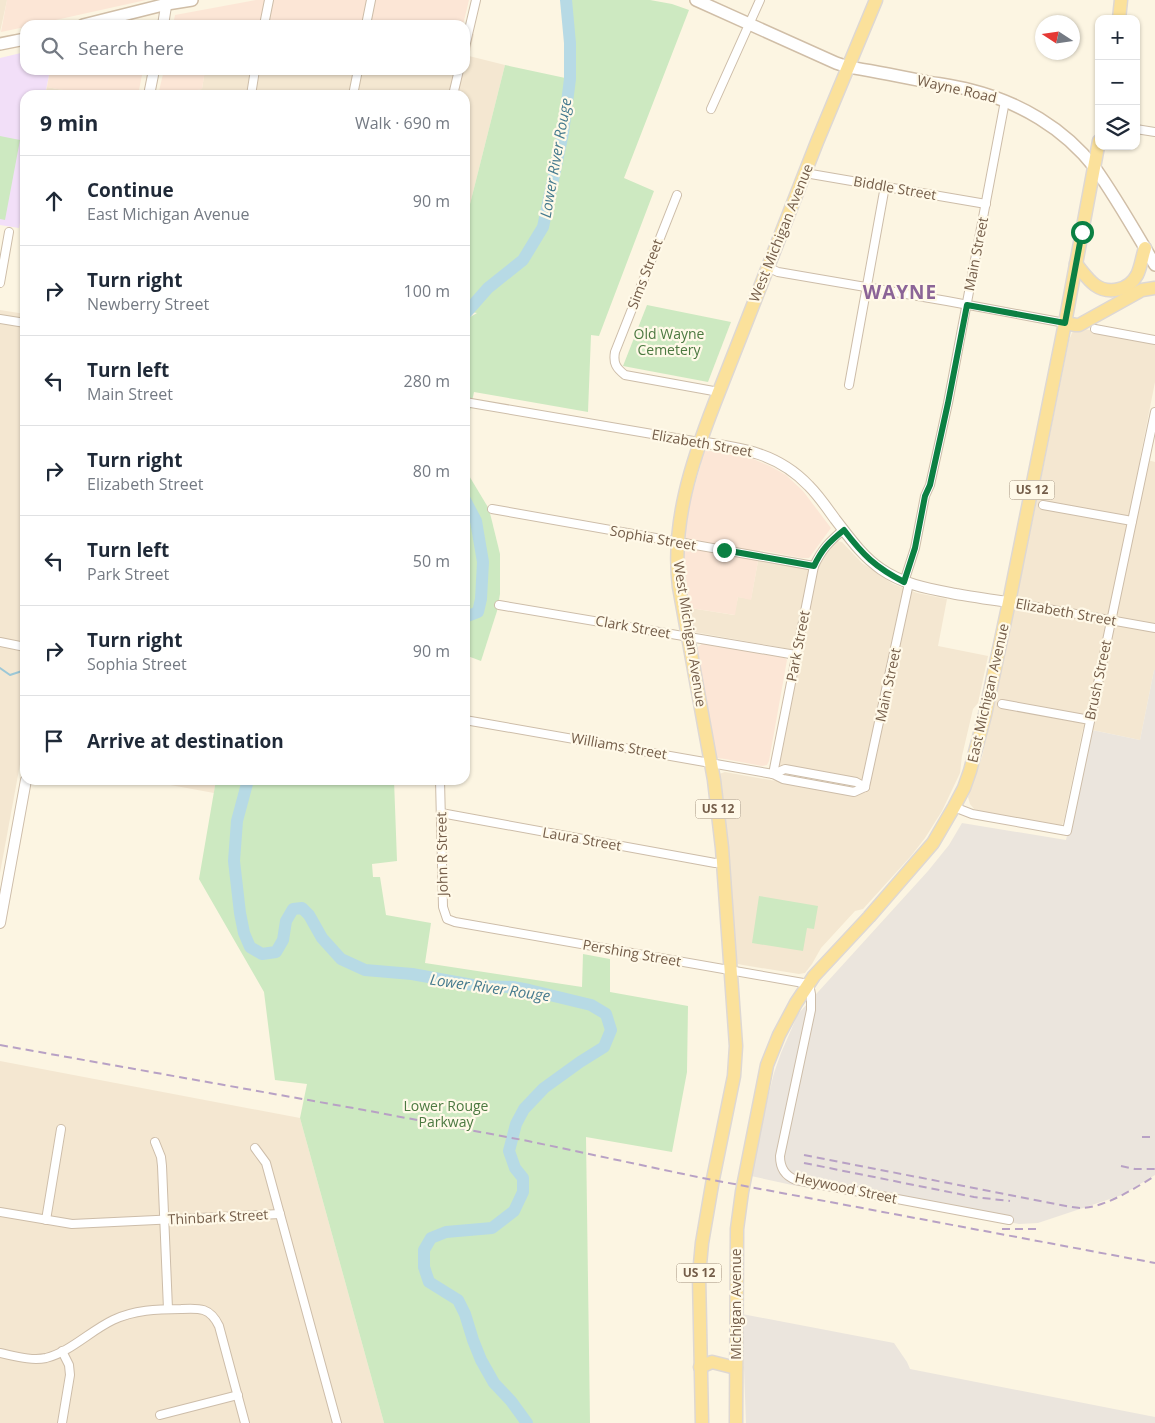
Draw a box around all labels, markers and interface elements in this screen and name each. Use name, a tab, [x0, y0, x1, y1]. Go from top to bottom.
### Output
north arrow	[1035, 15, 1080, 60]
map controls	[1095, 15, 1140, 150]
button: +	[1095, 15, 1140, 60]
search box	[20, 20, 470, 75]
icon: search	[38, 34, 66, 62]
text: Search here	[78, 35, 184, 61]
button: −	[1095, 60, 1140, 105]
street label: Wayne Road	[915, 70, 999, 107]
water label: Lower River Rouge	[535, 96, 575, 219]
button: layers	[1095, 105, 1140, 150]
text: 9 min	[40, 109, 98, 137]
text: Walk · 690 m	[355, 112, 450, 134]
street label: West Michigan Avenue	[744, 161, 817, 305]
street label: Biddle Street	[852, 171, 938, 204]
text: Continue	[87, 177, 174, 203]
icon: ahead	[40, 187, 68, 215]
text: 90 m	[413, 190, 450, 212]
text: East Michigan Avenue	[87, 203, 249, 225]
street label: Main Street	[959, 215, 992, 293]
route start	[1071, 221, 1094, 244]
street label: Sims Street	[622, 236, 667, 312]
text: Turn right	[87, 267, 182, 293]
icon: right	[40, 277, 68, 305]
district label: WAYNE	[863, 279, 937, 305]
text: 100 m	[404, 280, 450, 302]
text: Newberry Street	[87, 293, 209, 315]
park label: Old Wayne Cemetery	[634, 324, 705, 359]
text: Turn left	[87, 357, 169, 383]
icon: left	[40, 367, 68, 395]
text: 280 m	[404, 370, 450, 392]
text: Main Street	[87, 383, 173, 405]
street label: Elizabeth Street	[650, 424, 754, 461]
text: Turn right	[87, 447, 182, 473]
icon: right	[40, 457, 68, 485]
text: 80 m	[413, 460, 450, 482]
text: Elizabeth Street	[87, 473, 204, 495]
road number: US 12	[1010, 480, 1054, 500]
street label: Sophia Street	[608, 521, 698, 554]
text: Turn left	[87, 537, 169, 563]
route end	[713, 539, 736, 562]
icon: left	[40, 547, 68, 575]
text: 50 m	[413, 550, 450, 572]
street label: West Michigan Avenue	[670, 560, 711, 708]
text: Park Street	[87, 563, 169, 585]
street label: Elizabeth Street	[1014, 593, 1118, 630]
street label: Park Street	[781, 609, 814, 683]
street label: Clark Street	[594, 611, 672, 642]
street label: East Michigan Avenue	[962, 621, 1013, 764]
text: Turn right	[87, 627, 182, 653]
icon: right	[40, 637, 68, 665]
street label: Brush Street	[1080, 638, 1115, 722]
text: 90 m	[413, 640, 450, 662]
street label: Main Street	[870, 646, 905, 724]
text: Sophia Street	[87, 653, 187, 675]
icon: arrive	[40, 727, 68, 755]
text: Arrive at destination	[87, 728, 284, 754]
street label: Williams Street	[570, 728, 669, 763]
road number: US 12	[696, 800, 740, 819]
street label: John R Street	[431, 812, 452, 898]
street label: Laura Street	[541, 822, 623, 855]
street label: Pershing Street	[581, 934, 683, 971]
water label: Lower River Rouge	[429, 969, 552, 1005]
park label: Lower Rouge Parkway	[404, 1096, 489, 1131]
street label: Heywood Street	[793, 1167, 899, 1208]
street label: Thinbark Street	[167, 1204, 269, 1229]
street label: Michigan Avenue	[726, 1248, 745, 1360]
road number: US 12	[676, 1264, 722, 1282]

